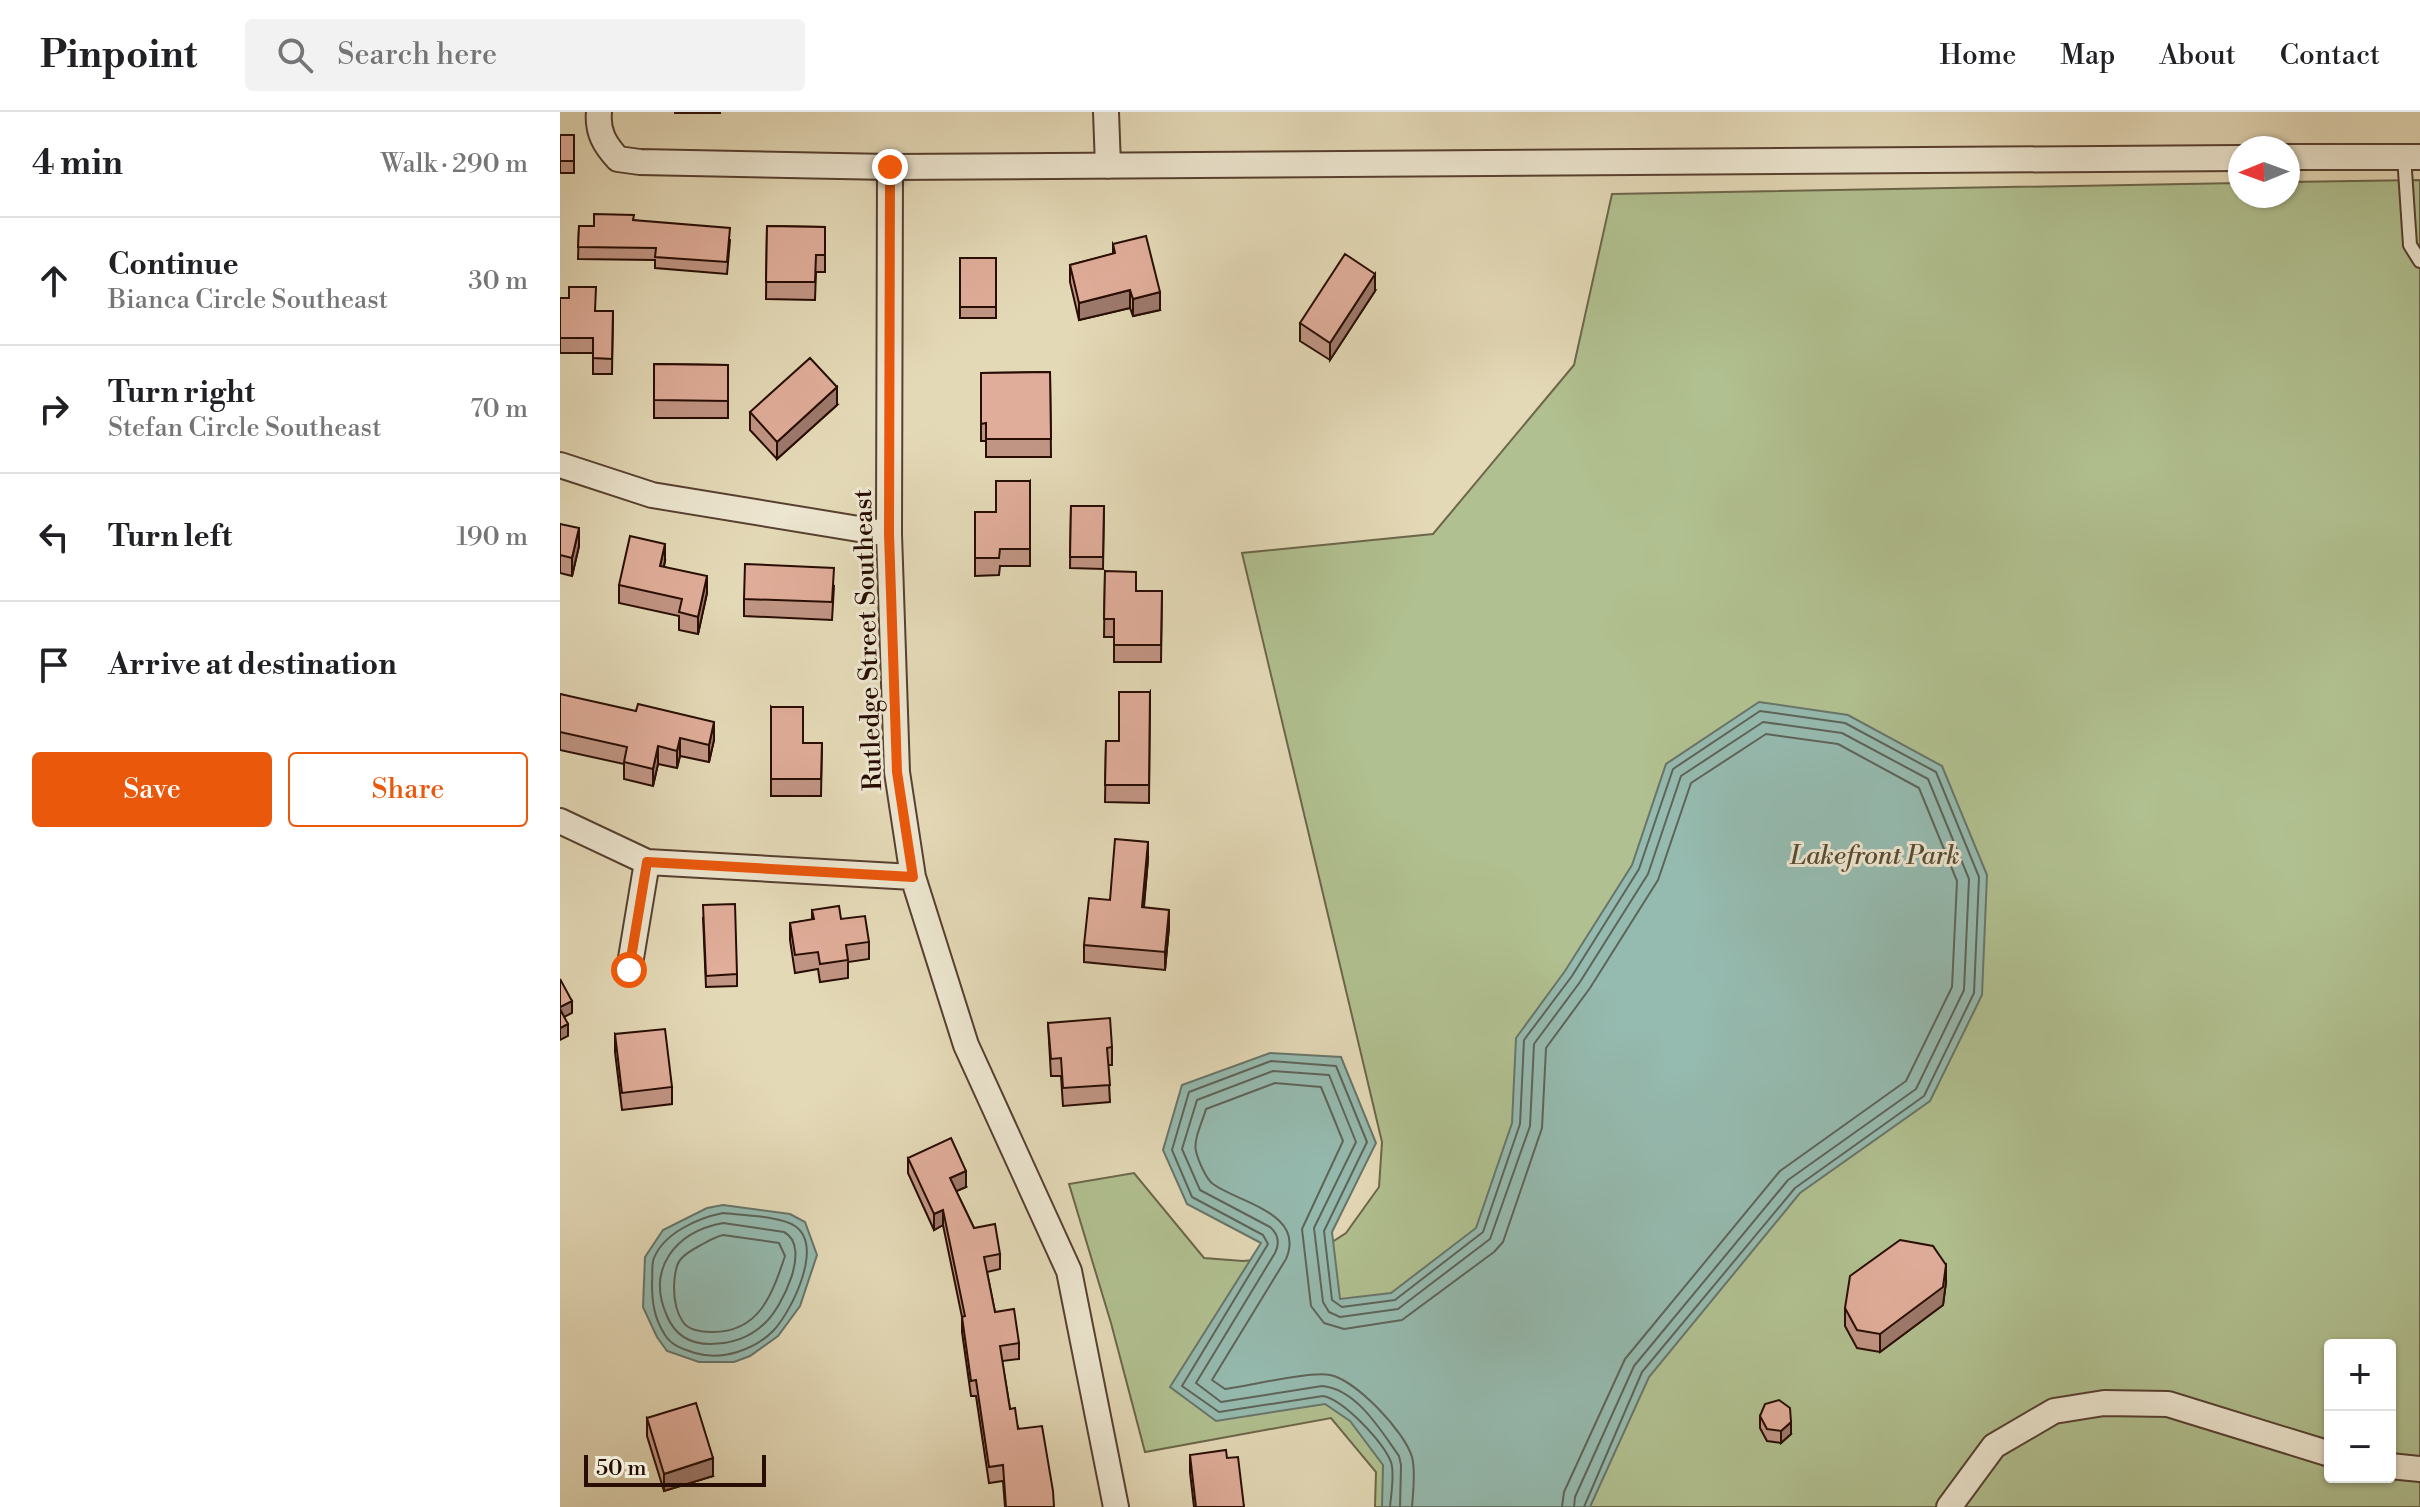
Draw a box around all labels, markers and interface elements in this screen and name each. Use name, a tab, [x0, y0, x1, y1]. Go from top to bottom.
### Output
search box	[245, 19, 805, 91]
text: Pinpoint	[40, 32, 197, 79]
icon: search	[273, 33, 317, 77]
text: Search here	[337, 36, 497, 74]
text: Home	[1940, 38, 2016, 73]
text: Map	[2060, 38, 2115, 73]
text: About	[2159, 38, 2236, 73]
text: Contact	[2280, 38, 2380, 73]
north arrow	[2228, 136, 2300, 208]
text: 4 min	[32, 143, 123, 185]
text: Walk · 290 m	[381, 148, 528, 180]
route end	[872, 149, 908, 185]
text: Continue	[108, 246, 239, 284]
icon: ahead	[32, 259, 76, 303]
text: 30 m	[468, 265, 528, 297]
text: Bianca Circle Southeast	[108, 284, 388, 316]
text: Turn right	[108, 374, 255, 412]
icon: right	[32, 387, 76, 431]
text: 70 m	[470, 393, 528, 425]
text: Stefan Circle Southeast	[108, 412, 381, 444]
street label: Rutledge Street Southeast	[847, 489, 889, 791]
icon: left	[32, 515, 76, 559]
text: Turn left	[108, 518, 232, 556]
text: 190 m	[457, 521, 528, 553]
icon: arrive	[32, 643, 76, 687]
text: Arrive at destination	[108, 646, 397, 684]
button: Save	[32, 752, 272, 827]
button: Share	[288, 752, 528, 827]
park label: Lakefront Park	[1789, 840, 1960, 872]
route start	[611, 952, 647, 988]
map controls	[2324, 1339, 2396, 1483]
button: +	[2324, 1339, 2396, 1411]
button: −	[2324, 1411, 2396, 1483]
scale bar	[584, 1451, 766, 1487]
text: 50 m	[596, 1455, 647, 1482]

